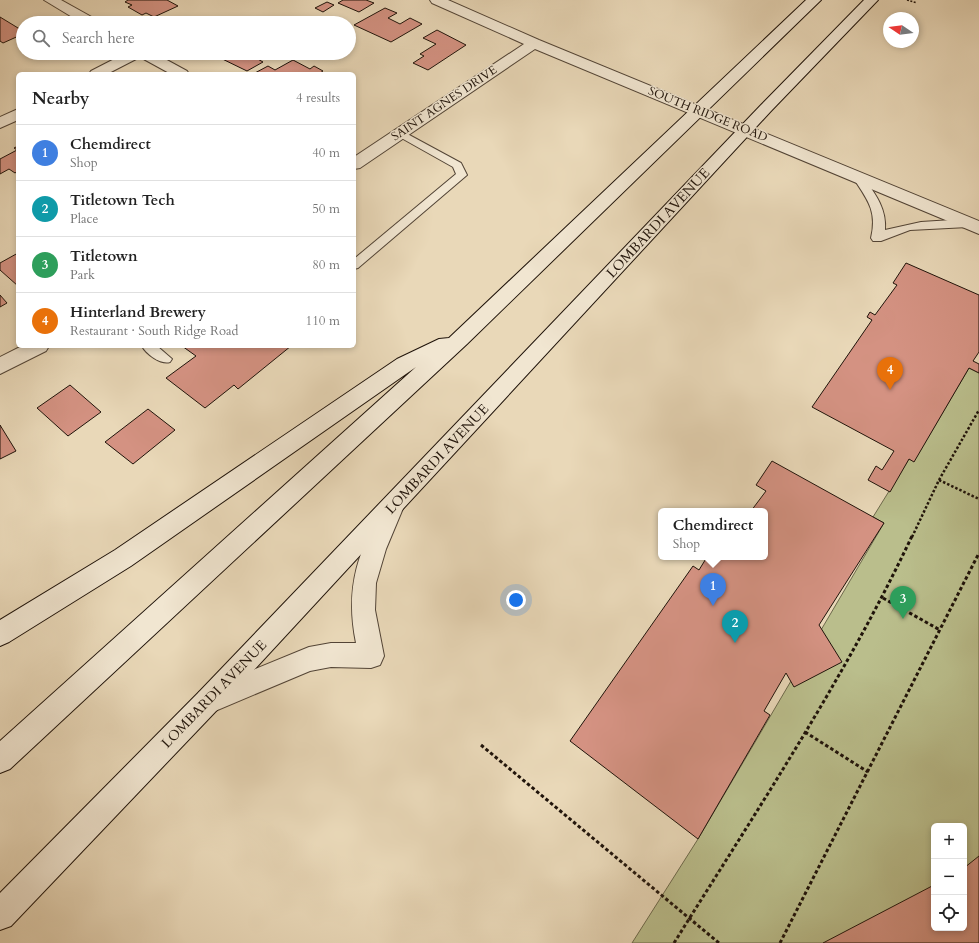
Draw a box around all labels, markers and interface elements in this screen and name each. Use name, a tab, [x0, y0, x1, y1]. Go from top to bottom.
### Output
north arrow	[883, 12, 919, 48]
search box	[16, 16, 356, 60]
icon: search	[30, 27, 52, 49]
text: Search here	[62, 28, 135, 48]
street label: SAINT AGNES DRIVE	[388, 62, 500, 144]
street label: SOUTH RIDGE ROAD	[646, 83, 770, 145]
text: Nearby	[32, 87, 89, 110]
text: 4 results	[296, 89, 340, 107]
text: Chemdirect	[70, 134, 151, 154]
text: 1	[42, 144, 48, 162]
text: 40 m	[312, 144, 340, 162]
text: Shop	[70, 154, 98, 172]
street label: LOMBARDI AVENUE	[602, 164, 714, 282]
text: Titletown Tech	[70, 190, 175, 210]
text: 2	[42, 200, 48, 218]
text: 50 m	[312, 200, 340, 218]
text: Place	[70, 210, 98, 228]
text: Titletown	[70, 246, 138, 266]
text: 3	[42, 256, 48, 274]
text: 80 m	[312, 256, 340, 274]
text: Park	[70, 266, 95, 284]
text: Hinterland Brewery	[70, 302, 206, 322]
text: 4	[42, 312, 48, 330]
text: 110 m	[306, 312, 340, 330]
text: Restaurant · South Ridge Road	[70, 322, 239, 340]
pin: 4	[877, 357, 903, 390]
street label: LOMBARDI AVENUE	[381, 400, 493, 518]
popup	[658, 508, 768, 560]
text: Chemdirect	[673, 515, 753, 535]
text: Shop	[673, 535, 700, 553]
pin: 1	[700, 573, 726, 606]
pin: 3	[890, 586, 916, 619]
your location	[506, 590, 526, 610]
pin: 2	[722, 610, 748, 643]
street label: LOMBARDI AVENUE	[157, 635, 271, 752]
map controls	[931, 823, 967, 931]
button: +	[931, 823, 967, 859]
button: −	[931, 859, 967, 895]
button: locate	[931, 895, 967, 931]

